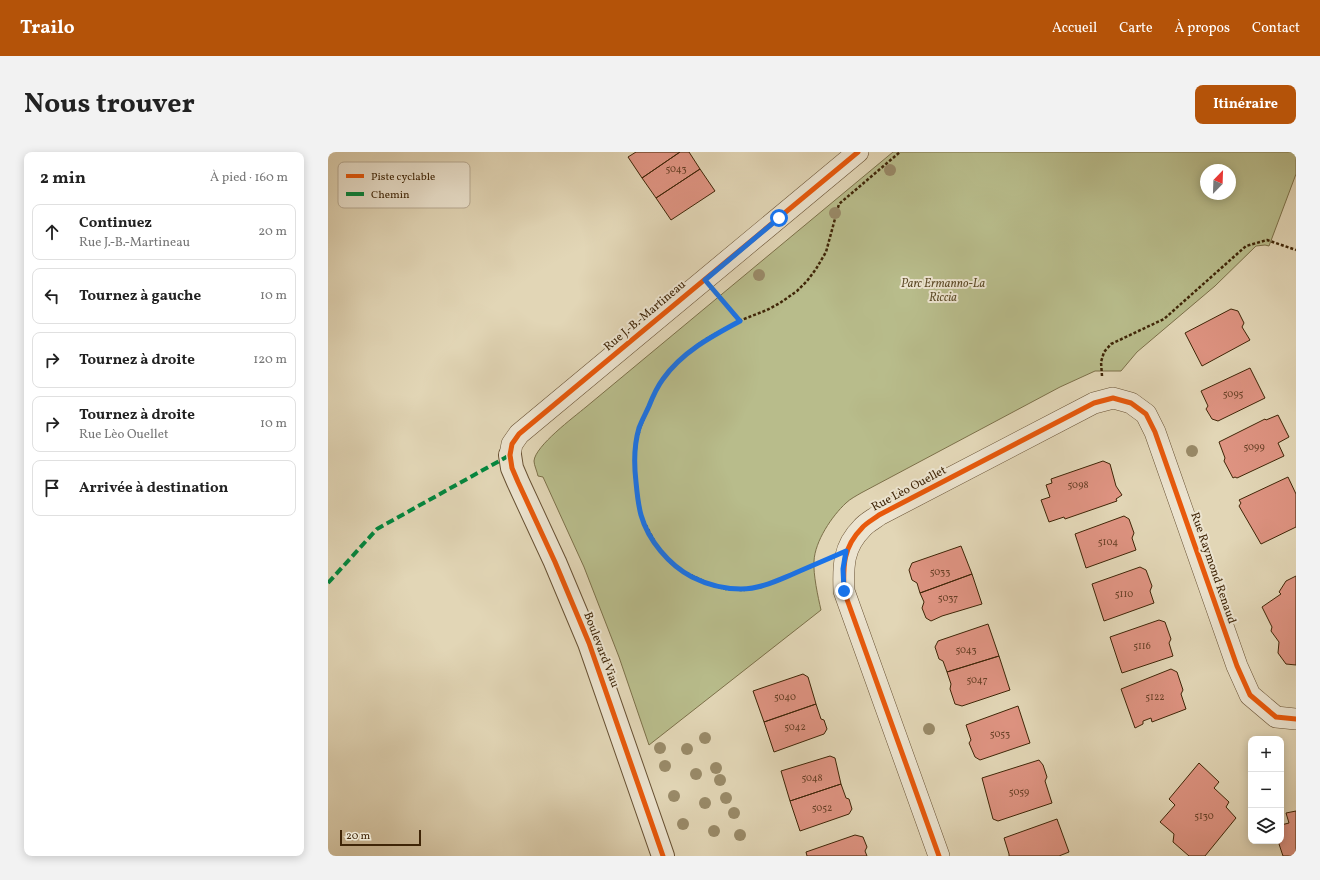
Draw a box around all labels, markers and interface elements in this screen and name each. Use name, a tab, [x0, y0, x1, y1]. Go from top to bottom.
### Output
text: Trailo	[20, 15, 75, 41]
text: Accueil	[1052, 19, 1097, 38]
text: Carte	[1119, 19, 1153, 38]
text: À propos	[1175, 19, 1230, 38]
text: Contact	[1252, 19, 1300, 38]
text: Nous trouver	[24, 85, 195, 124]
button: Itinéraire	[1195, 85, 1296, 124]
legend	[338, 162, 470, 208]
house number: 5043	[665, 162, 687, 176]
north arrow	[1200, 164, 1236, 200]
text: 2 min	[40, 167, 86, 190]
text: À pied · 160 m	[210, 169, 288, 187]
text: Piste cyclable	[371, 170, 435, 185]
text: Chemin	[371, 188, 410, 203]
route start	[770, 209, 788, 227]
text: Continuez	[79, 213, 152, 234]
icon: ahead	[41, 221, 63, 243]
text: 20 m	[258, 223, 287, 241]
text: Rue J.-B.-Martineau	[79, 234, 190, 252]
park label: Parc Ermanno-La Riccia	[901, 276, 985, 306]
street label: Rue J.-B.-Martineau	[601, 277, 690, 355]
icon: left	[41, 285, 63, 307]
text: Tournez à gauche	[79, 286, 201, 307]
text: 10 m	[260, 287, 287, 305]
icon: right	[41, 349, 63, 371]
text: Tournez à droite	[79, 350, 195, 371]
text: 120 m	[253, 351, 287, 369]
house number: 5095	[1223, 387, 1243, 401]
text: Tournez à droite	[79, 405, 195, 426]
icon: right	[41, 413, 63, 435]
text: 10 m	[260, 415, 287, 433]
text: Rue Lèo Ouellet	[79, 426, 168, 444]
house number: 5099	[1243, 440, 1265, 454]
street label: Rue Lèo Ouellet	[869, 463, 949, 515]
icon: arrive	[41, 477, 63, 499]
text: Arrivée à destination	[79, 478, 228, 499]
house number: 5098	[1068, 478, 1089, 492]
street label: Rue Raymond Renaud	[1186, 510, 1240, 626]
house number: 5104	[1098, 535, 1118, 549]
house number: 5033	[930, 565, 950, 579]
route end	[835, 582, 853, 600]
house number: 5110	[1115, 587, 1133, 601]
house number: 5037	[938, 591, 958, 605]
street label: Boulevard Viau	[579, 610, 623, 690]
house number: 5116	[1133, 639, 1151, 653]
house number: 5043	[955, 643, 977, 657]
house number: 5047	[966, 673, 988, 687]
house number: 5040	[774, 690, 796, 704]
house number: 5122	[1145, 690, 1165, 704]
house number: 5042	[784, 720, 806, 734]
house number: 5053	[990, 727, 1010, 741]
map controls	[1248, 736, 1284, 844]
button: +	[1248, 736, 1284, 772]
house number: 5048	[801, 771, 823, 785]
button: −	[1248, 772, 1284, 808]
house number: 5059	[1009, 785, 1029, 799]
house number: 5052	[812, 801, 832, 815]
button: layers	[1248, 808, 1284, 844]
house number: 5130	[1194, 809, 1214, 823]
scale bar	[340, 828, 421, 847]
text: 20 m	[346, 829, 370, 844]

